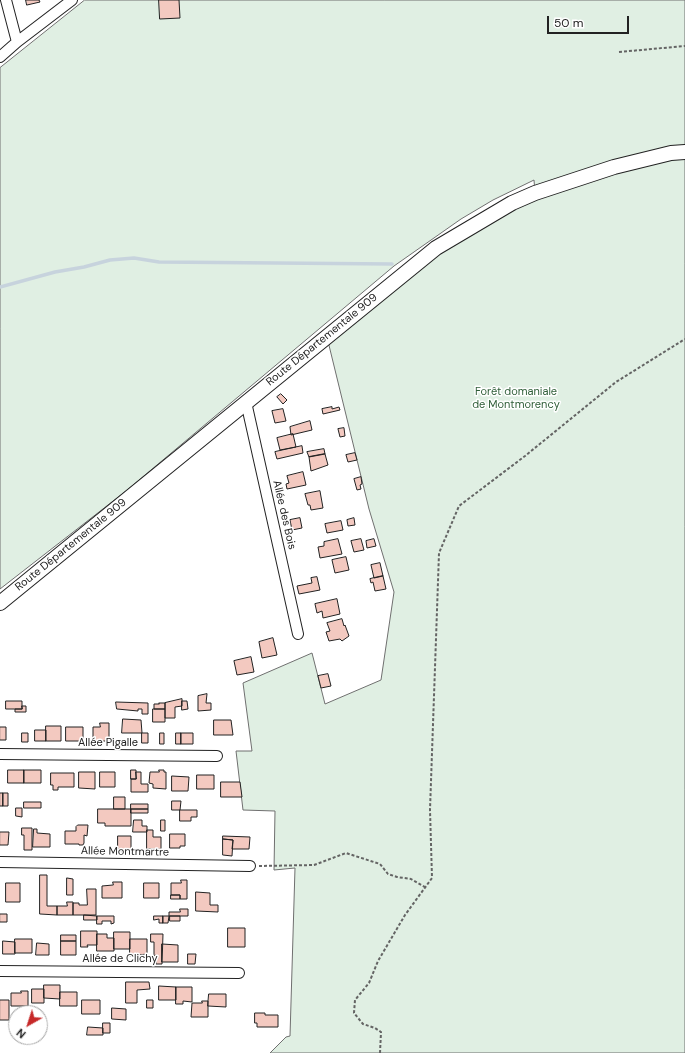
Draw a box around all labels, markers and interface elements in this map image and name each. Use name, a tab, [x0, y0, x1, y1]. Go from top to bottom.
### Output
scale bar	[549, 8, 631, 34]
text: 50 m	[554, 15, 583, 31]
street label: Route Départementale 909	[264, 291, 380, 389]
park label: Forêt domaniale de Montmorency	[472, 385, 560, 411]
street label: Allée des Bois	[270, 479, 298, 551]
street label: Route Départementale 909	[13, 496, 129, 594]
street label: Allée Pigalle	[78, 736, 138, 750]
street label: Allée Montmartre	[81, 845, 169, 859]
street label: Allée de Clichy	[82, 952, 158, 966]
north arrow	[8, 1005, 48, 1045]
text: N	[14, 1026, 29, 1042]

